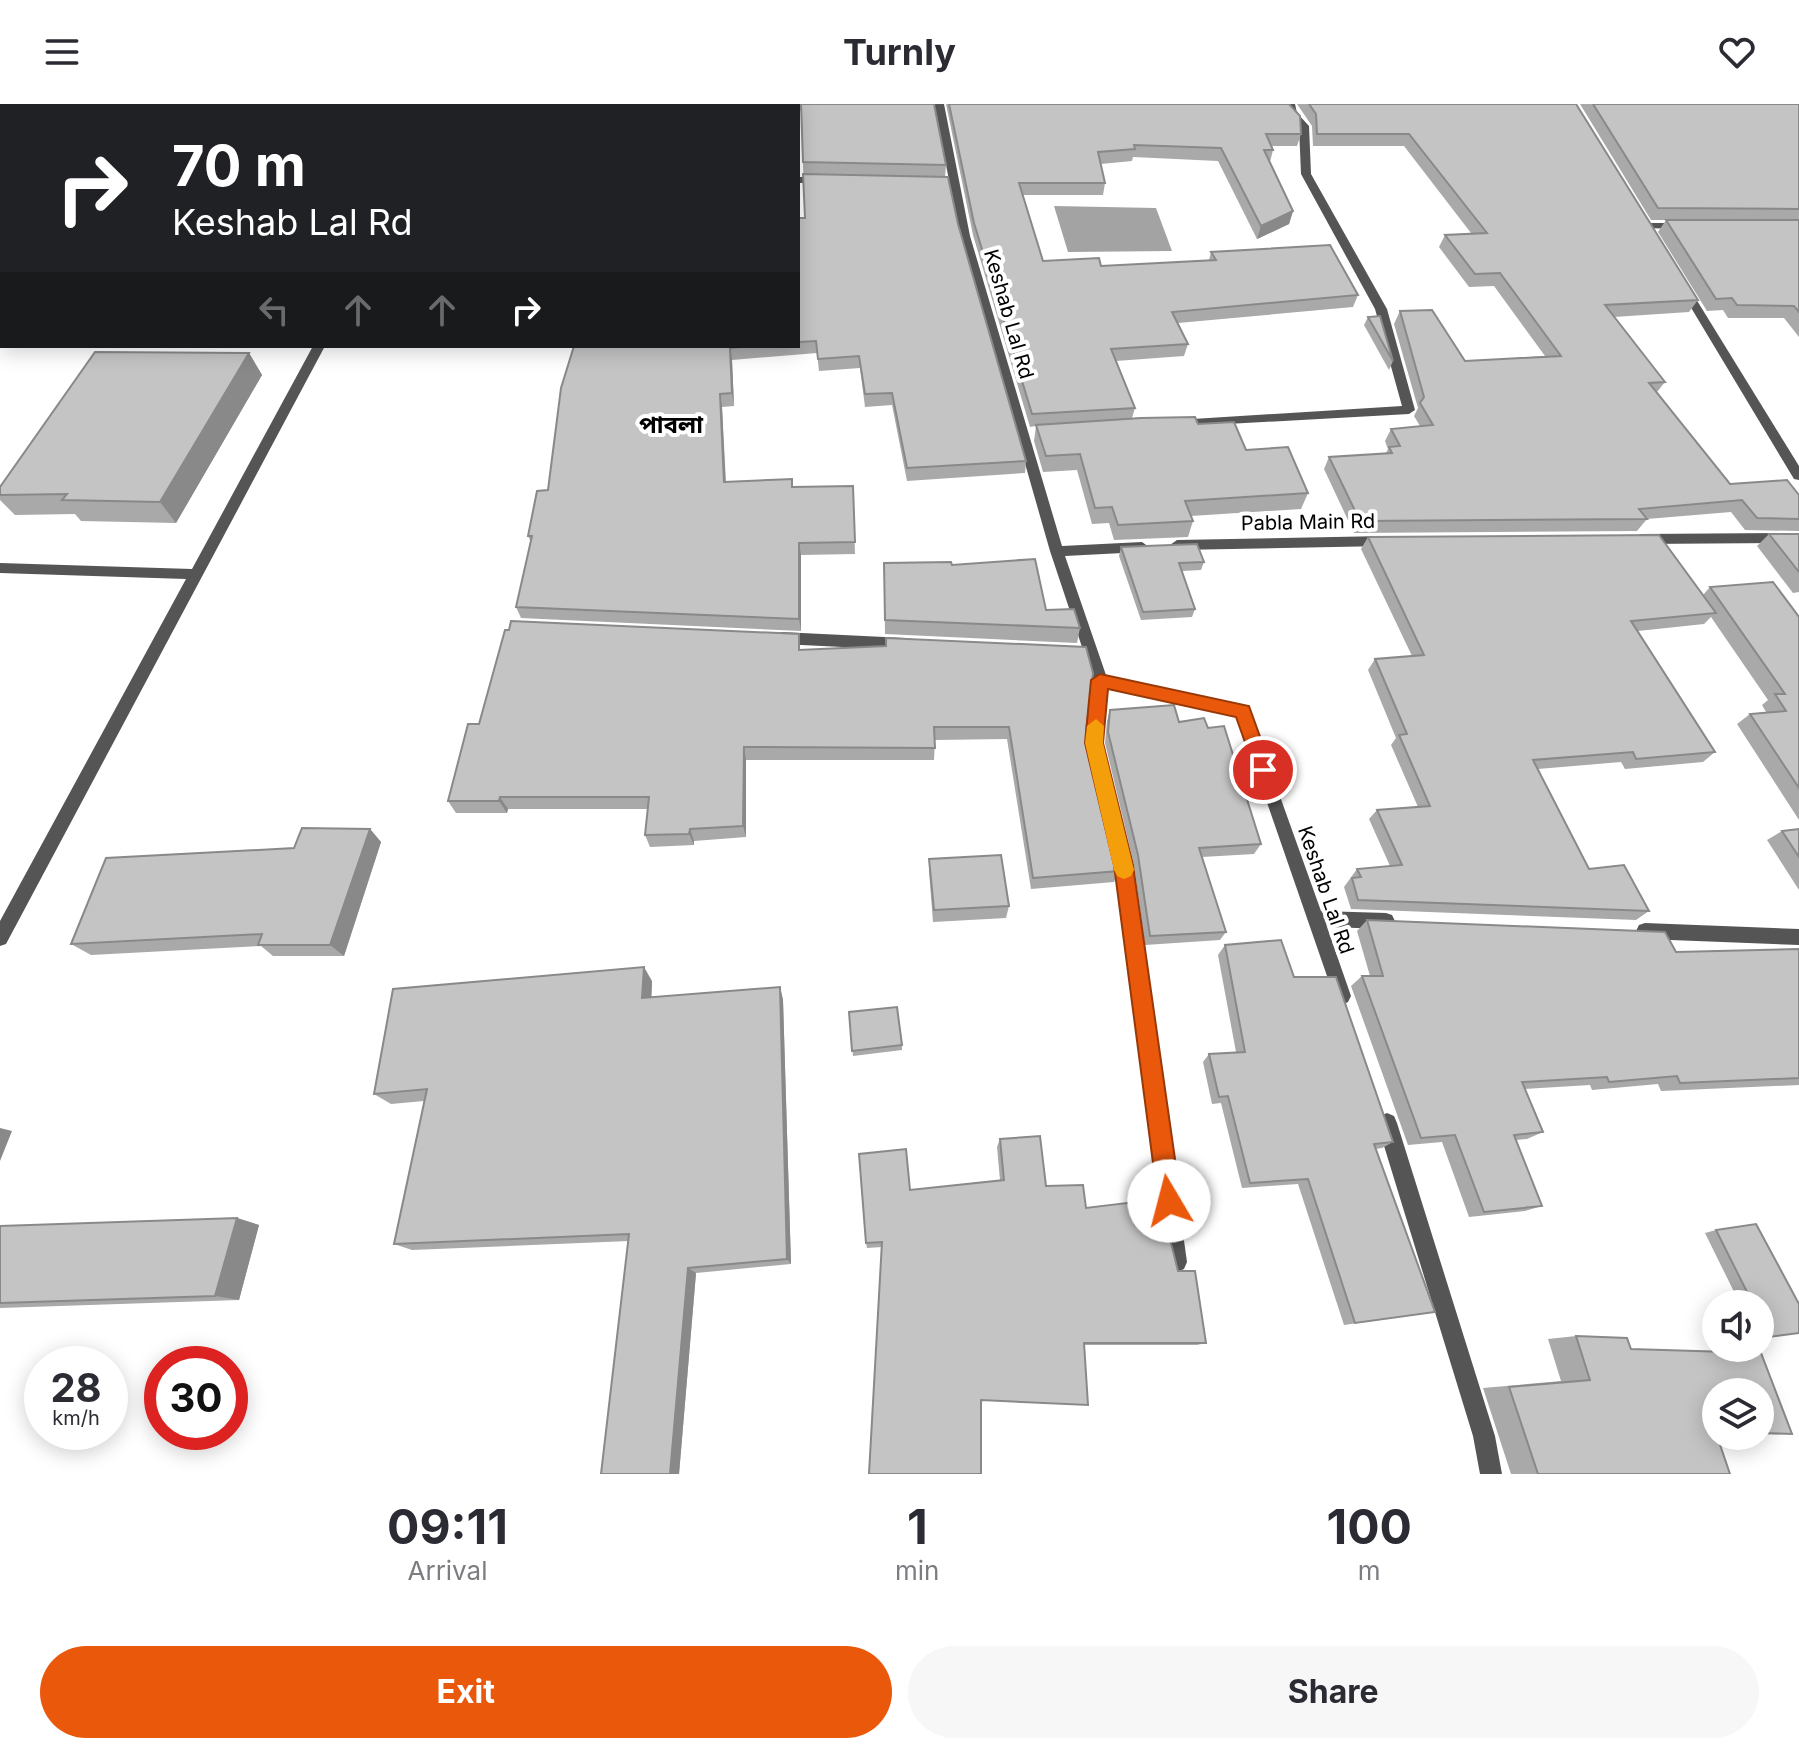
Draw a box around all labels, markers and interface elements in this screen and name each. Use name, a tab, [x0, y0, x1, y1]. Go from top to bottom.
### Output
icon: menu	[40, 30, 84, 74]
text: Turnly	[843, 30, 956, 74]
icon: heart	[1715, 30, 1759, 74]
text: 70 m	[172, 132, 306, 200]
icon: right	[40, 136, 144, 240]
text: Keshab Lal Rd	[172, 200, 413, 244]
street label: Keshab Lal Rd	[979, 246, 1039, 382]
icon: left	[252, 288, 296, 332]
icon: ahead	[336, 288, 380, 332]
icon: ahead	[420, 288, 464, 332]
icon: right	[504, 288, 548, 332]
district label: পাবলা	[639, 410, 704, 439]
street label: Pabla Main Rd	[1241, 509, 1375, 535]
pin	[1229, 736, 1297, 804]
icon: arrive	[1241, 748, 1285, 792]
street label: Keshab Lal Rd	[1293, 823, 1359, 957]
position arrow	[1127, 1159, 1211, 1243]
map controls	[1702, 1290, 1774, 1450]
button: sound	[1702, 1290, 1774, 1362]
speed limit sign: 30	[144, 1346, 248, 1450]
text: 28	[50, 1363, 102, 1412]
button: layers	[1702, 1378, 1774, 1450]
text: km/h	[52, 1406, 100, 1430]
text: 09:11	[387, 1497, 508, 1556]
text: 1	[907, 1497, 928, 1556]
text: 100	[1327, 1497, 1412, 1556]
text: Arrival	[408, 1555, 488, 1586]
text: min	[895, 1555, 939, 1586]
text: m	[1358, 1555, 1381, 1586]
button: Exit	[40, 1646, 892, 1738]
button: Share	[908, 1646, 1759, 1738]

